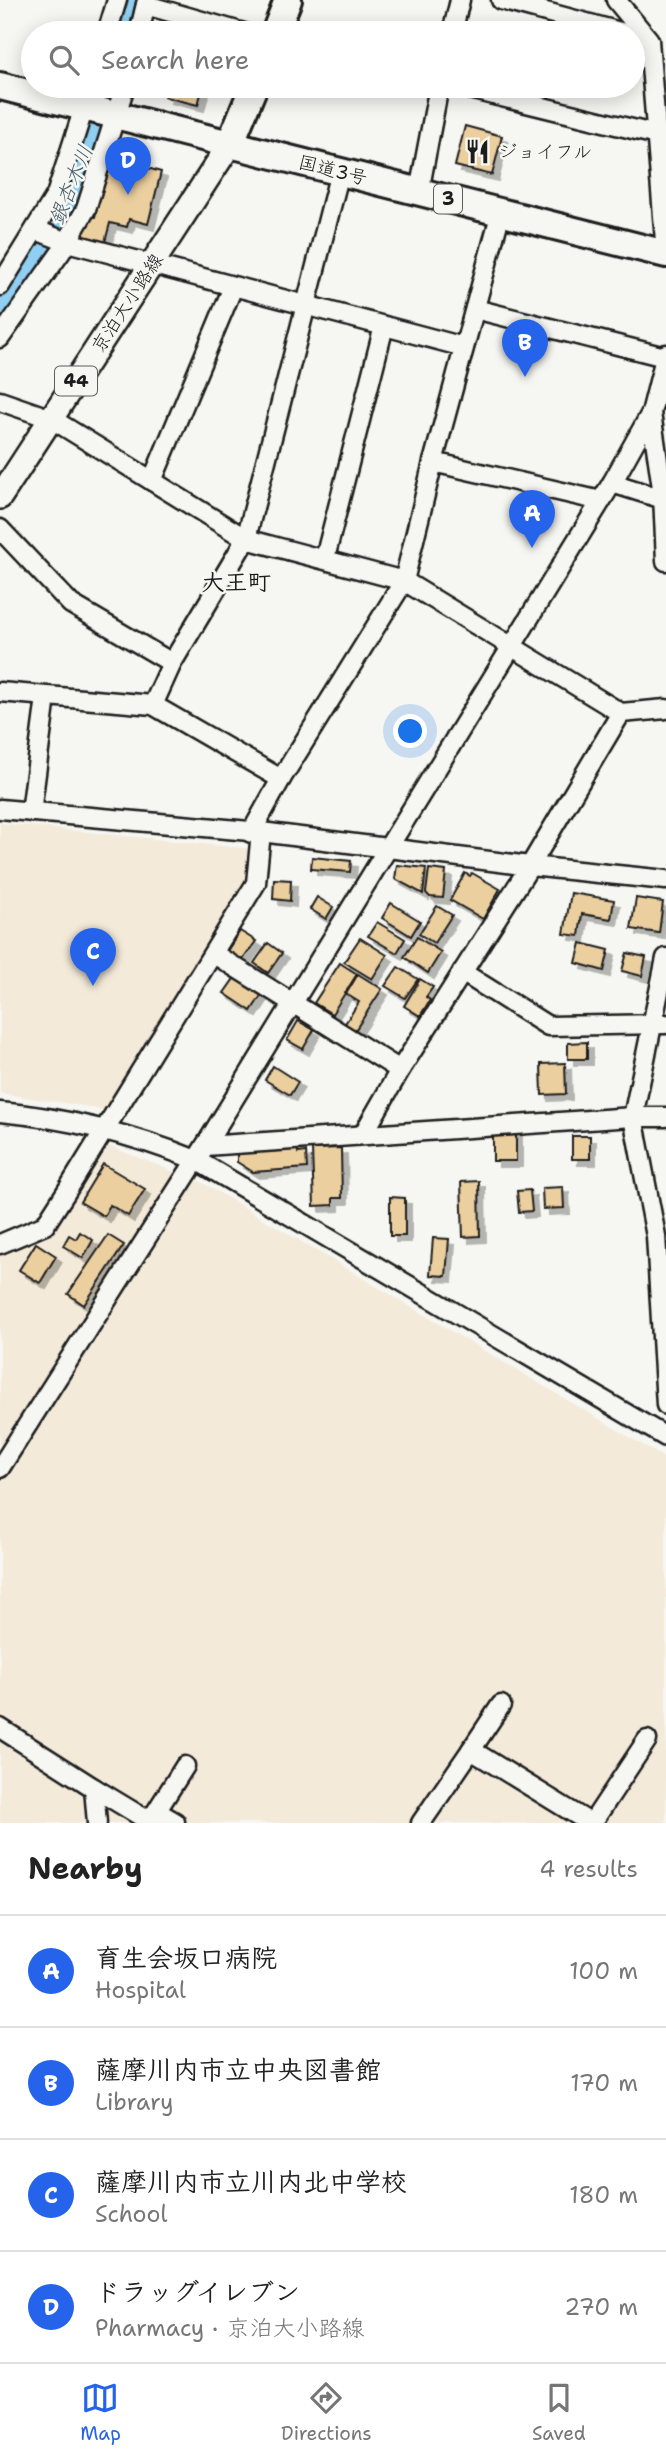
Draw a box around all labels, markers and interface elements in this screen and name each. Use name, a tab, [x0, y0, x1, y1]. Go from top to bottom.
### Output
search box	[21, 21, 645, 98]
icon: search	[45, 41, 83, 79]
text: Search here	[101, 42, 250, 77]
pin: D	[105, 137, 151, 195]
restaurant icon: ジョイフル	[464, 137, 492, 165]
place label: ジョイフル	[498, 139, 592, 164]
water label: 銀杏木川	[42, 141, 100, 229]
street label: 国道3号	[296, 149, 370, 191]
road number: 3	[434, 184, 462, 214]
street label: 京泊大小路線	[85, 248, 169, 358]
pin: B	[502, 319, 548, 377]
road number: 44	[55, 366, 97, 396]
pin: A	[509, 490, 555, 548]
district label: 大王町	[202, 567, 271, 597]
your location	[393, 714, 427, 748]
pin: C	[70, 928, 116, 986]
text: Nearby	[28, 1848, 143, 1889]
text: 4 results	[539, 1854, 638, 1884]
text: 育生会坂口病院	[95, 1940, 277, 1975]
text: A	[42, 1956, 60, 1986]
text: 100 m	[569, 1956, 638, 1986]
text: Hospital	[95, 1975, 186, 2005]
text: 薩摩川内市立中央図書館	[95, 2052, 381, 2087]
text: B	[44, 2068, 58, 2098]
text: 170 m	[570, 2068, 638, 2098]
text: Library	[95, 2087, 173, 2117]
text: 薩摩川内市立川内北中学校	[95, 2164, 407, 2199]
text: C	[44, 2180, 58, 2210]
text: 180 m	[569, 2180, 638, 2210]
text: School	[95, 2199, 167, 2229]
text: ドラッグイレブン	[95, 2274, 300, 2309]
text: D	[43, 2292, 59, 2322]
text: 270 m	[564, 2292, 638, 2322]
text: Pharmacy · 京泊大小路線	[95, 2313, 364, 2343]
tab: Map	[80, 2379, 121, 2446]
tab: Directions	[281, 2379, 372, 2446]
tab: Saved	[532, 2379, 586, 2446]

